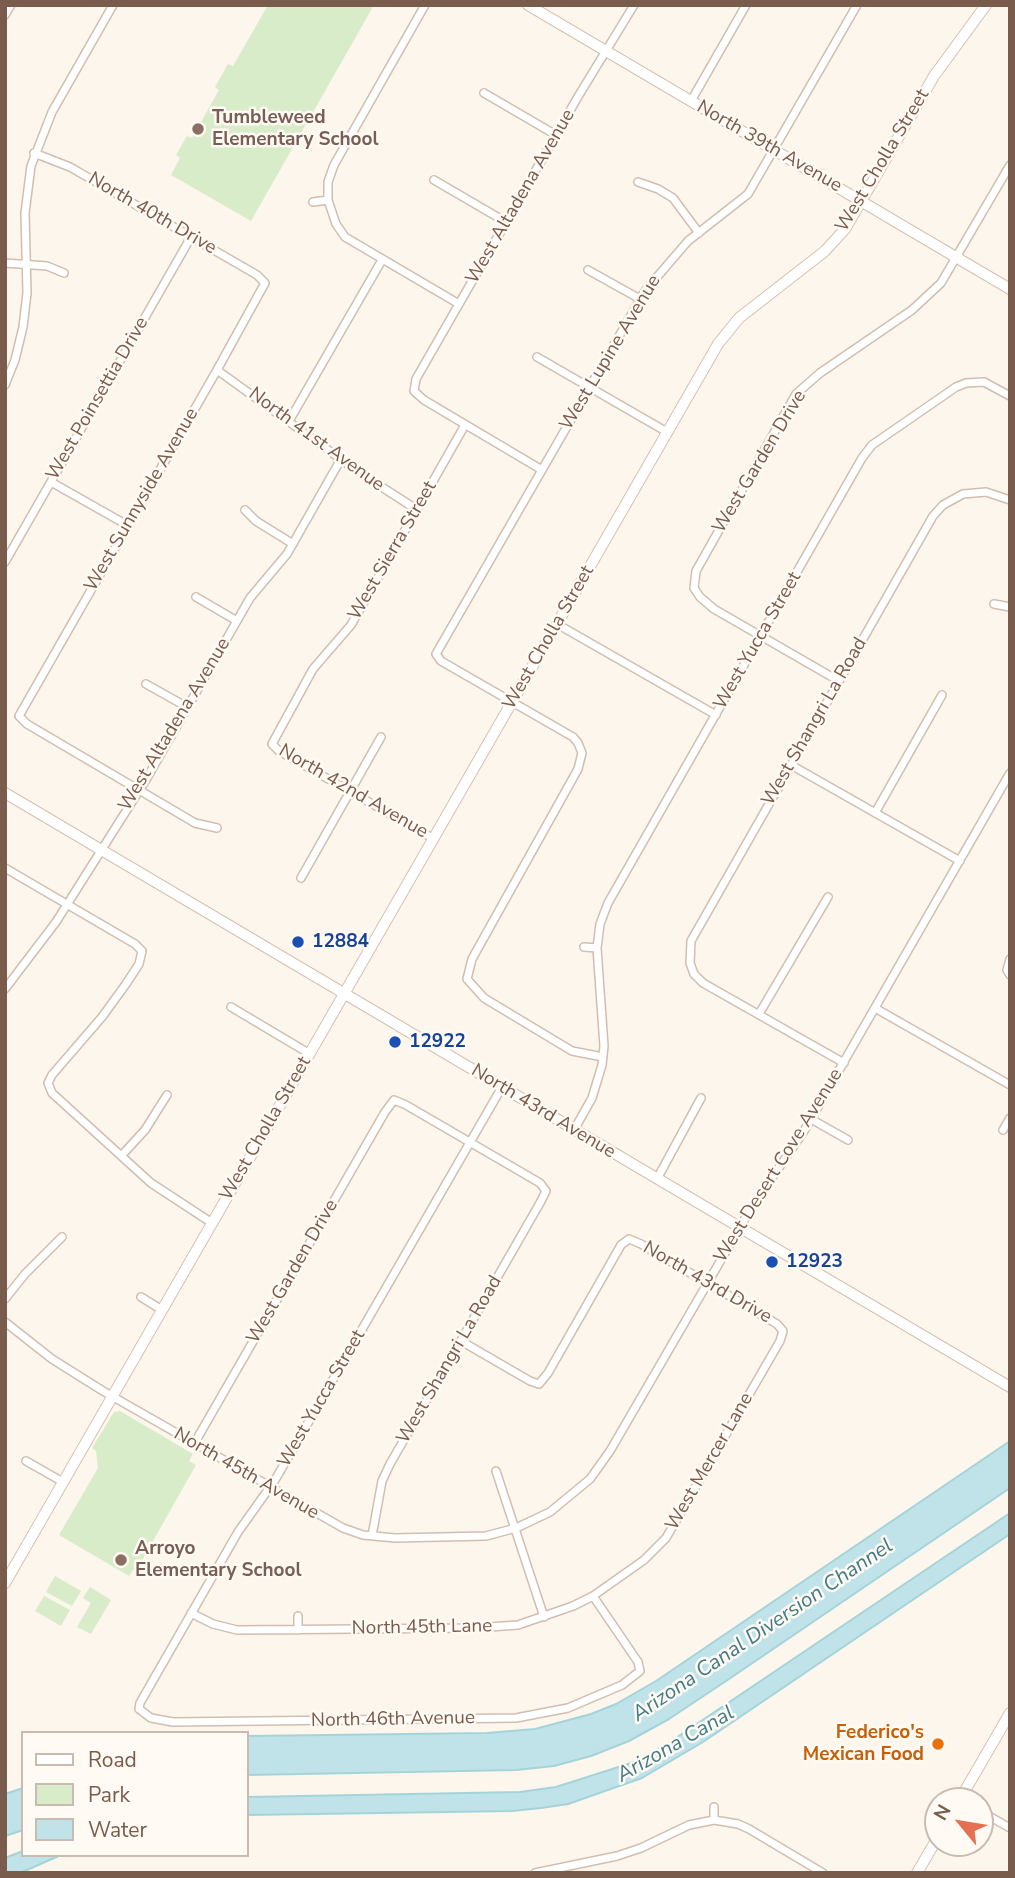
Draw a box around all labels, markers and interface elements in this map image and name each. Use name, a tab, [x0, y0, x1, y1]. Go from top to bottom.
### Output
street label: West Cholla Street	[831, 85, 935, 237]
street label: North 39th Avenue	[692, 96, 846, 198]
street label: West Altadena Avenue	[462, 106, 580, 288]
place label: Tumbleweed Elementary School	[212, 107, 379, 151]
marker: Tumbleweed Elementary School	[190, 121, 206, 137]
street label: North 40th Drive	[84, 168, 220, 260]
street label: West Lupine Avenue	[556, 271, 666, 435]
street label: West Poinsettia Drive	[42, 313, 154, 485]
street label: North 41st Avenue	[244, 383, 388, 497]
street label: West Garden Drive	[708, 386, 812, 538]
street label: West Sunnyside Avenue	[80, 404, 204, 596]
street label: West Sierra Street	[344, 477, 442, 625]
street label: West Cholla Street	[498, 562, 600, 714]
street label: West Yucca Street	[709, 568, 807, 714]
street label: West Altadena Avenue	[114, 634, 236, 816]
street label: West Shangri La Road	[757, 634, 873, 810]
street label: North 42nd Avenue	[274, 740, 432, 844]
place label: 12884	[312, 931, 369, 953]
marker: 12884	[290, 934, 306, 950]
place label: 12922	[409, 1031, 466, 1053]
marker: 12922	[387, 1034, 403, 1050]
street label: West Cholla Street	[215, 1053, 317, 1205]
street label: North 43rd Avenue	[467, 1060, 619, 1164]
street label: West Desert Cove Avenue	[710, 1065, 848, 1267]
street label: West Garden Drive	[242, 1196, 344, 1348]
street label: North 43rd Drive	[639, 1237, 775, 1329]
place label: 12923	[786, 1251, 843, 1273]
marker: 12923	[764, 1254, 780, 1270]
street label: West Shangri La Road	[392, 1272, 508, 1448]
street label: West Yucca Street	[273, 1326, 371, 1472]
street label: West Mercer Lane	[661, 1389, 759, 1535]
street label: North 45th Avenue	[169, 1423, 323, 1525]
water label: Arizona Canal Diversion Channel	[628, 1534, 898, 1728]
place label: Arroyo Elementary School	[135, 1538, 302, 1582]
marker: Arroyo Elementary School	[113, 1552, 129, 1568]
street label: North 45th Lane	[351, 1615, 493, 1641]
water label: Arizona Canal	[613, 1701, 739, 1789]
street label: North 46th Avenue	[311, 1707, 475, 1733]
place label: Federico's Mexican Food	[803, 1722, 924, 1766]
legend	[21, 1731, 248, 1857]
marker: Federico's Mexican Food	[930, 1736, 946, 1752]
text: Road	[88, 1746, 137, 1774]
text: Park	[88, 1781, 130, 1809]
north arrow	[924, 1787, 994, 1857]
text: N	[928, 1800, 957, 1825]
text: Water	[88, 1816, 147, 1844]

